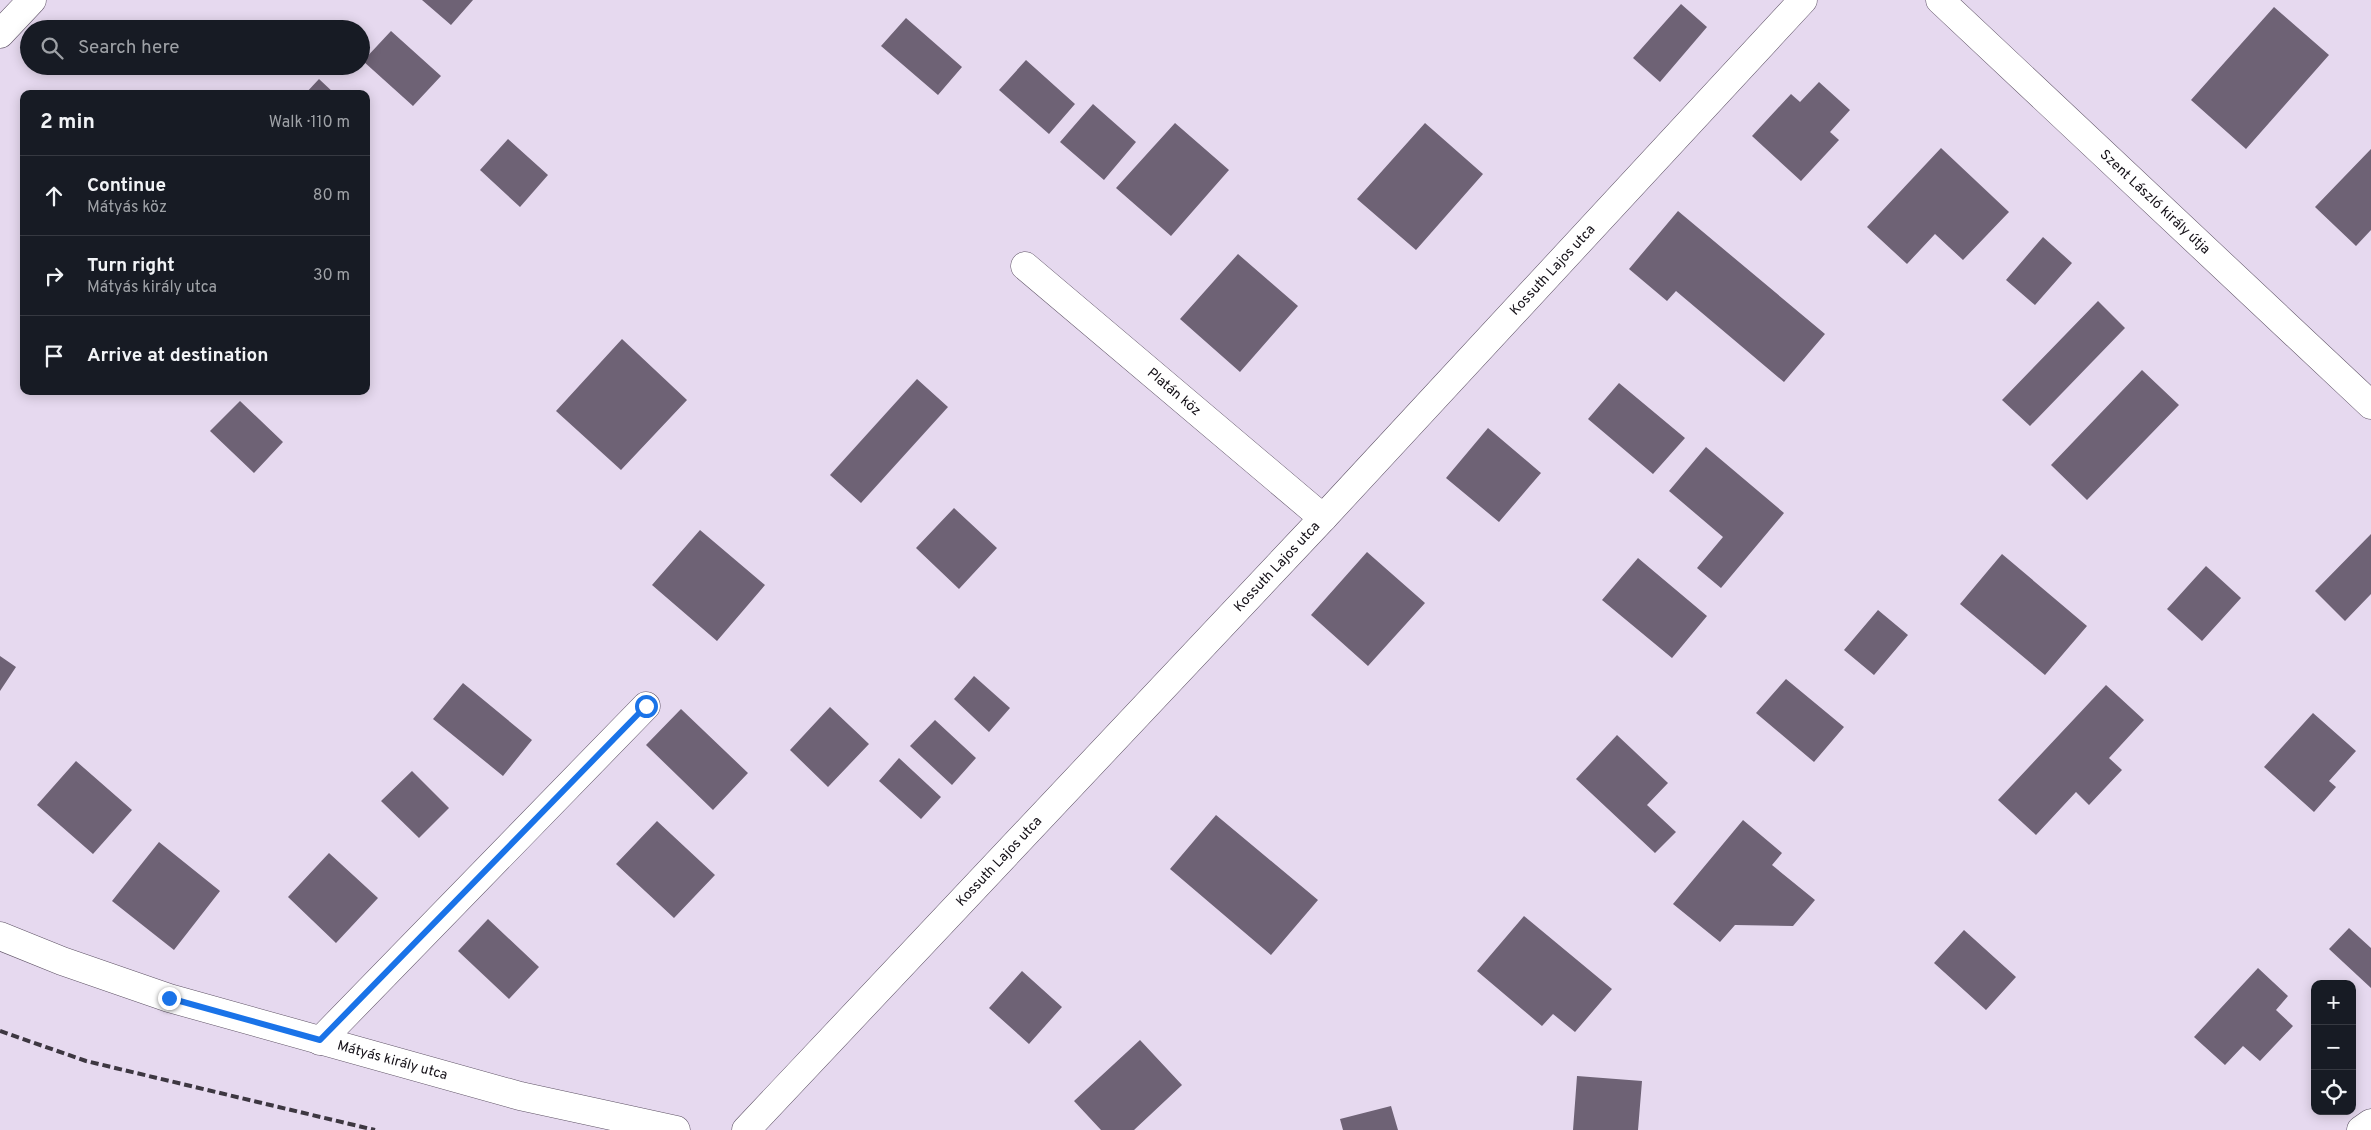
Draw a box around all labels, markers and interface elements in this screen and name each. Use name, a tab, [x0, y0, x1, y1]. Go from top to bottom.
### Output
search box	[20, 20, 370, 75]
icon: search	[38, 34, 66, 62]
text: Search here	[78, 36, 180, 60]
text: 2 min	[40, 109, 95, 136]
text: Walk · 110 m	[269, 113, 350, 133]
street label: Szent László király útja	[2096, 146, 2214, 258]
text: Continue	[87, 174, 166, 198]
icon: ahead	[40, 182, 68, 210]
text: 80 m	[313, 186, 350, 206]
text: Mátyás köz	[87, 198, 167, 218]
street label: Kossuth Lajos utca	[1506, 221, 1599, 319]
text: Turn right	[87, 254, 175, 278]
icon: right	[40, 262, 68, 290]
text: 30 m	[313, 266, 350, 286]
text: Mátyás király utca	[87, 278, 217, 298]
icon: arrive	[40, 342, 68, 370]
text: Arrive at destination	[87, 344, 268, 368]
street label: Platán köz	[1144, 364, 1204, 419]
street label: Kossuth Lajos utca	[1230, 518, 1324, 615]
route start	[635, 695, 658, 718]
street label: Kossuth Lajos utca	[953, 813, 1046, 910]
map controls	[2311, 980, 2356, 1115]
button: +	[2311, 980, 2356, 1025]
route end	[158, 987, 181, 1010]
button: −	[2311, 1025, 2356, 1070]
street label: Mátyás király utca	[335, 1037, 450, 1084]
button: locate	[2311, 1070, 2356, 1115]

